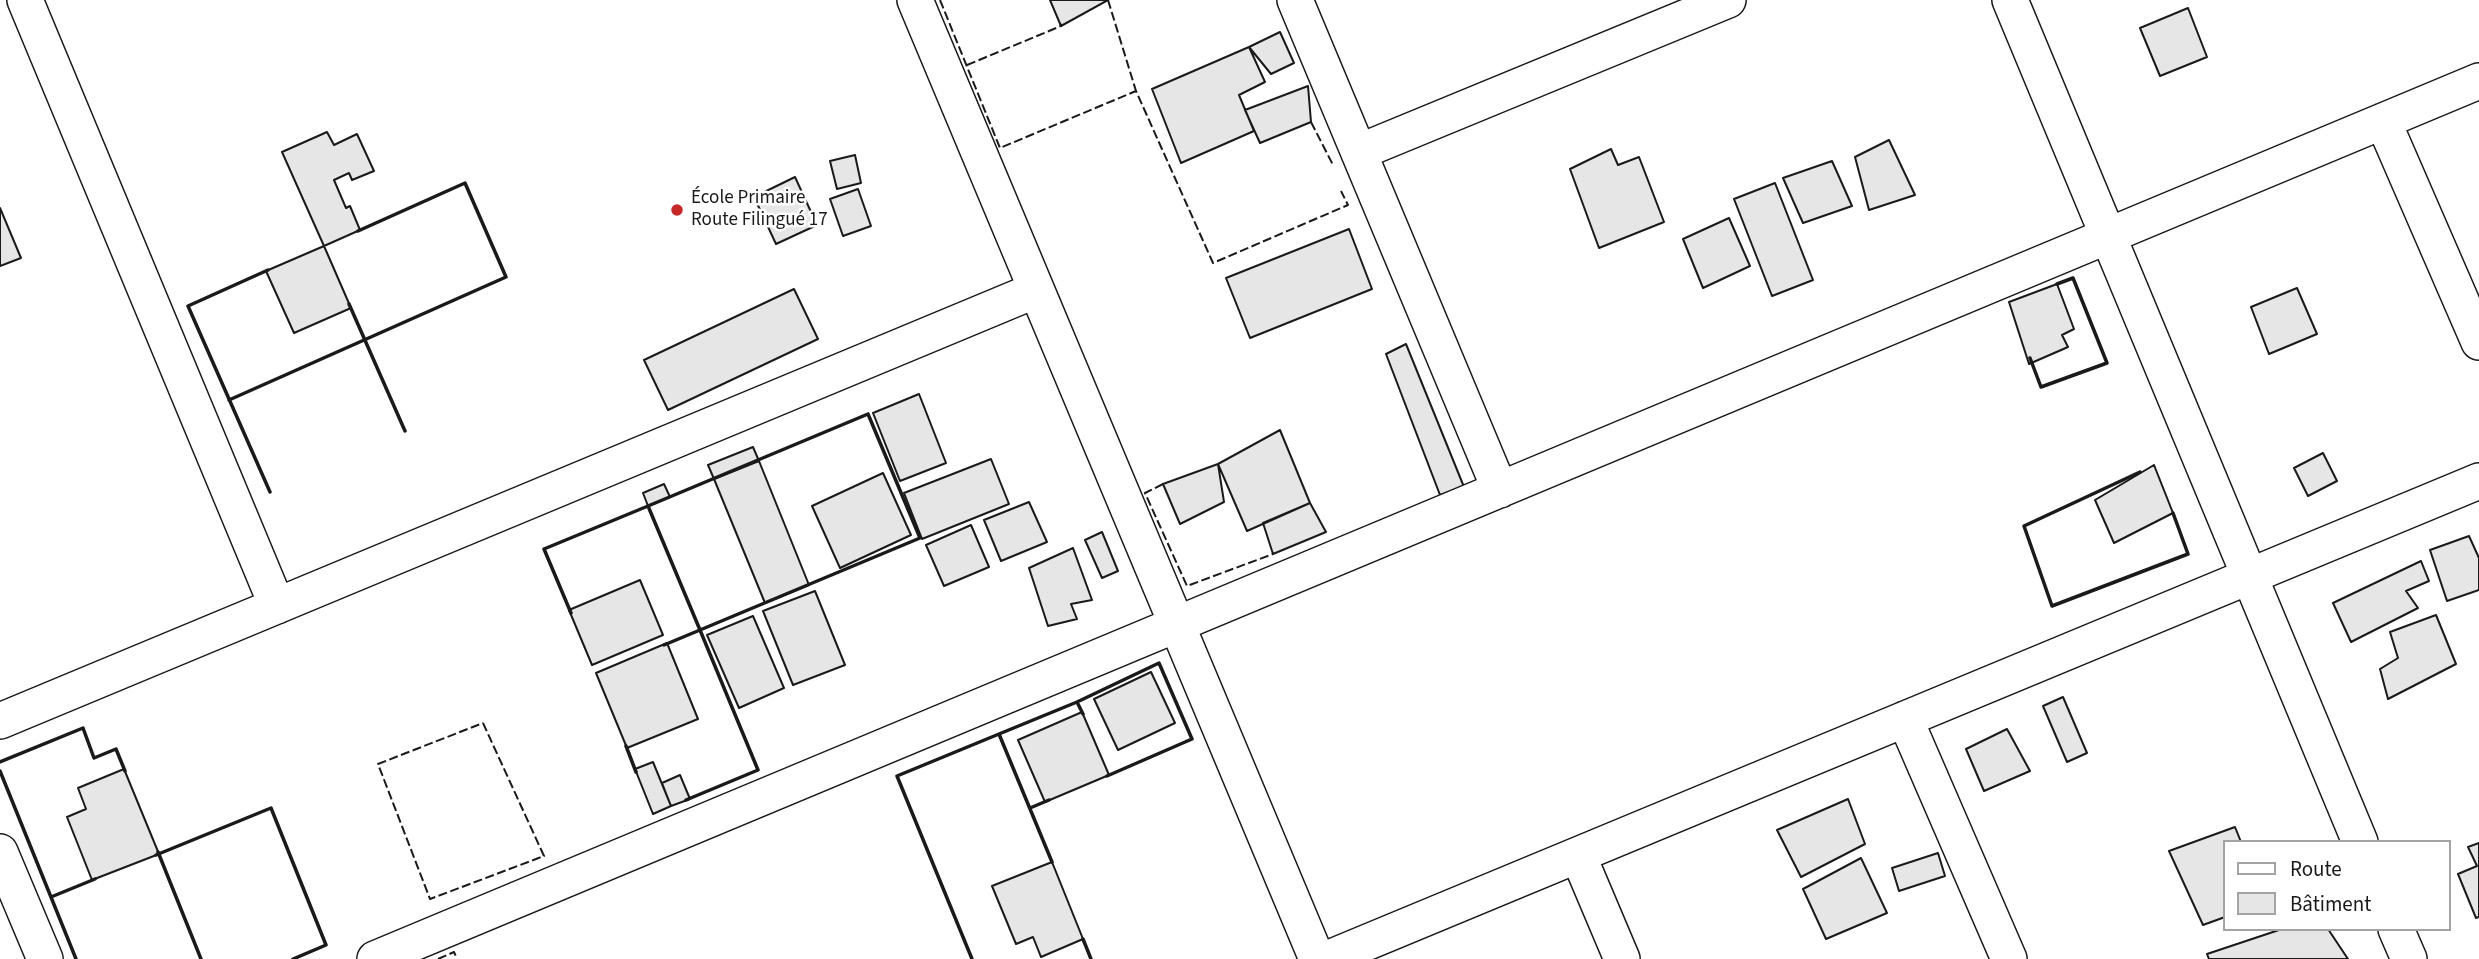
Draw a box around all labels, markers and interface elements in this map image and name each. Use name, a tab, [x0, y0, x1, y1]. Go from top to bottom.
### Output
place label: École Primaire Route Filingué 17	[691, 188, 828, 232]
marker: École Primaire Route Filingué 17	[669, 202, 685, 218]
legend	[2224, 840, 2451, 931]
text: Route	[2290, 854, 2342, 884]
text: Bâtiment	[2290, 889, 2371, 919]

